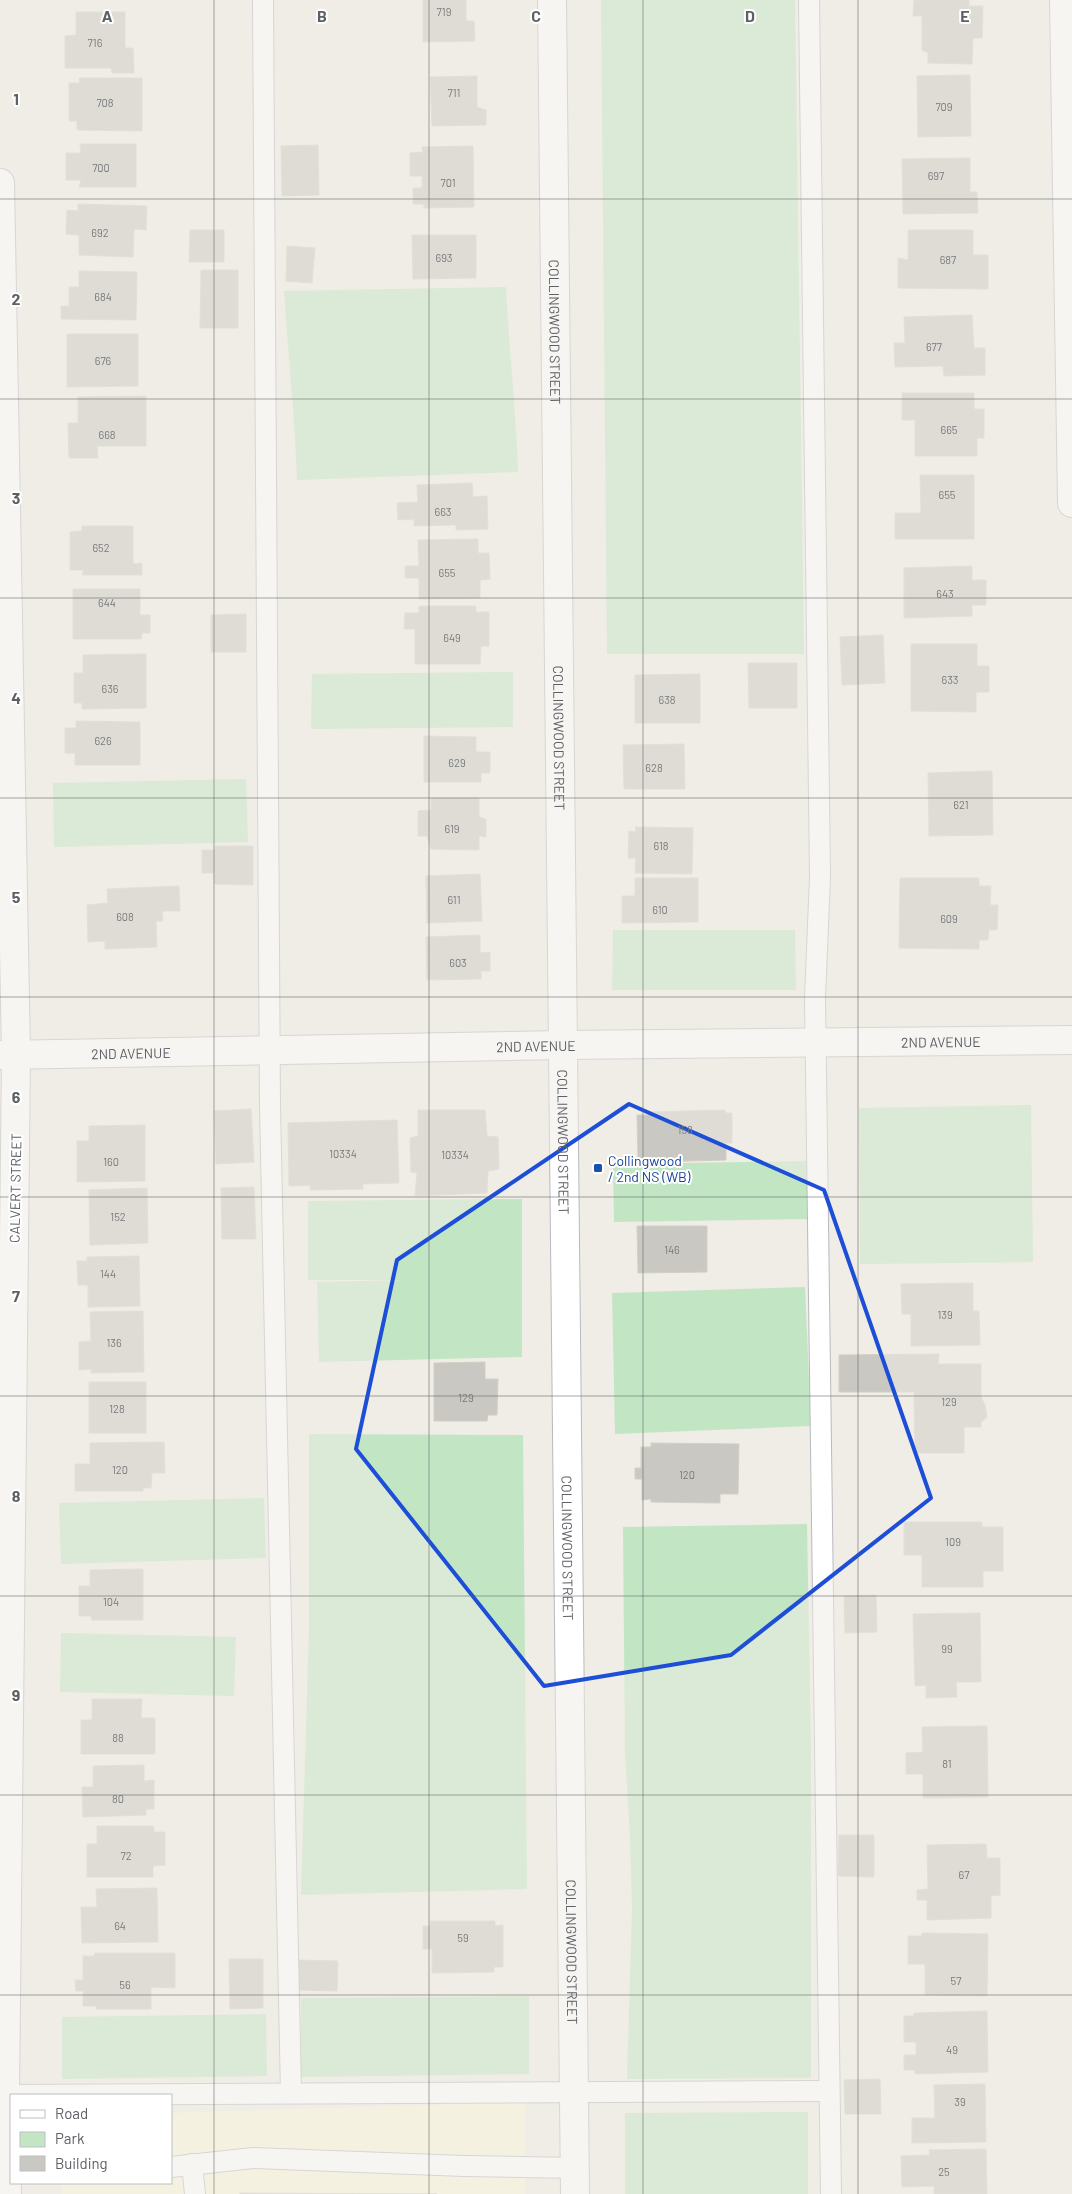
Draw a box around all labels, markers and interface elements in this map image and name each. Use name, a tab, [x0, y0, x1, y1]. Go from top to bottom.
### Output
house number: 719	[437, 5, 452, 18]
text: A	[102, 6, 113, 25]
text: B	[317, 6, 327, 25]
text: C	[531, 6, 541, 25]
text: D	[745, 6, 755, 25]
text: E	[960, 6, 970, 25]
house number: 716	[88, 36, 103, 49]
house number: 711	[448, 86, 460, 99]
text: 1	[13, 89, 19, 108]
house number: 708	[96, 96, 114, 109]
house number: 709	[935, 100, 953, 113]
house number: 700	[92, 161, 110, 174]
house number: 697	[928, 169, 944, 182]
house number: 701	[441, 176, 455, 189]
house number: 692	[91, 226, 109, 239]
house number: 693	[435, 251, 453, 264]
house number: 687	[940, 253, 956, 266]
street label: COLLINGWOOD STREET	[546, 259, 565, 405]
text: 2	[12, 289, 21, 308]
house number: 684	[94, 290, 112, 303]
house number: 677	[926, 340, 942, 353]
house number: 676	[95, 354, 112, 367]
house number: 665	[941, 423, 958, 436]
house number: 668	[98, 428, 116, 441]
text: 3	[12, 488, 20, 507]
house number: 655	[939, 488, 956, 501]
house number: 663	[435, 505, 452, 518]
house number: 652	[92, 541, 110, 554]
house number: 655	[439, 566, 456, 579]
house number: 643	[936, 587, 954, 600]
house number: 644	[98, 596, 116, 609]
house number: 649	[443, 631, 461, 644]
street label: COLLINGWOOD STREET	[550, 665, 569, 811]
house number: 633	[942, 673, 959, 686]
house number: 636	[102, 682, 119, 695]
text: 4	[11, 688, 21, 707]
house number: 638	[658, 693, 676, 706]
house number: 626	[94, 734, 112, 747]
house number: 629	[448, 756, 466, 769]
house number: 628	[645, 761, 663, 774]
house number: 621	[953, 798, 969, 811]
house number: 619	[444, 822, 460, 835]
house number: 618	[653, 839, 669, 852]
text: 5	[12, 887, 21, 906]
house number: 611	[447, 893, 461, 906]
house number: 610	[652, 903, 668, 916]
house number: 608	[116, 910, 134, 923]
house number: 609	[940, 912, 958, 925]
house number: 603	[449, 956, 467, 969]
street label: 2ND AVENUE	[901, 1032, 981, 1050]
street label: 2ND AVENUE	[496, 1036, 576, 1055]
street label: 2ND AVENUE	[91, 1043, 171, 1062]
street label: COLLINGWOOD STREET	[555, 1069, 573, 1215]
text: 6	[12, 1087, 21, 1106]
house number: 158	[677, 1123, 693, 1136]
street label: CALVERT STREET	[6, 1133, 24, 1243]
house number: 10334	[329, 1147, 357, 1160]
house number: 10334	[441, 1148, 469, 1161]
place label: Collingwood / 2nd NS (WB)	[608, 1152, 691, 1185]
house number: 160	[103, 1155, 119, 1168]
marker: Collingwood / 2nd NS (WB)	[592, 1162, 604, 1174]
house number: 152	[110, 1210, 126, 1223]
house number: 146	[664, 1243, 680, 1256]
house number: 144	[100, 1267, 116, 1280]
text: 7	[12, 1286, 20, 1305]
house number: 139	[937, 1308, 953, 1321]
house number: 136	[106, 1336, 122, 1349]
house number: 129	[458, 1391, 474, 1404]
house number: 129	[941, 1395, 957, 1408]
house number: 128	[109, 1402, 125, 1415]
house number: 120	[112, 1463, 128, 1476]
house number: 120	[679, 1468, 695, 1481]
street label: COLLINGWOOD STREET	[559, 1475, 577, 1621]
text: 8	[12, 1486, 21, 1505]
house number: 109	[945, 1535, 961, 1548]
house number: 104	[103, 1595, 119, 1608]
house number: 99	[941, 1642, 953, 1655]
text: 9	[12, 1685, 20, 1704]
house number: 88	[112, 1731, 124, 1744]
house number: 81	[942, 1757, 952, 1770]
house number: 80	[112, 1792, 124, 1805]
house number: 72	[120, 1849, 132, 1862]
house number: 67	[959, 1868, 969, 1881]
street label: COLLINGWOOD STREET	[563, 1879, 582, 2025]
house number: 64	[114, 1919, 126, 1932]
house number: 59	[457, 1931, 469, 1944]
house number: 57	[951, 1974, 961, 1987]
house number: 56	[119, 1978, 131, 1991]
house number: 49	[946, 2043, 958, 2056]
legend	[10, 2094, 172, 2184]
house number: 39	[954, 2095, 966, 2108]
text: Road	[55, 2104, 88, 2122]
text: Park	[55, 2129, 85, 2147]
text: Building	[55, 2154, 108, 2172]
house number: 25	[938, 2165, 950, 2178]

